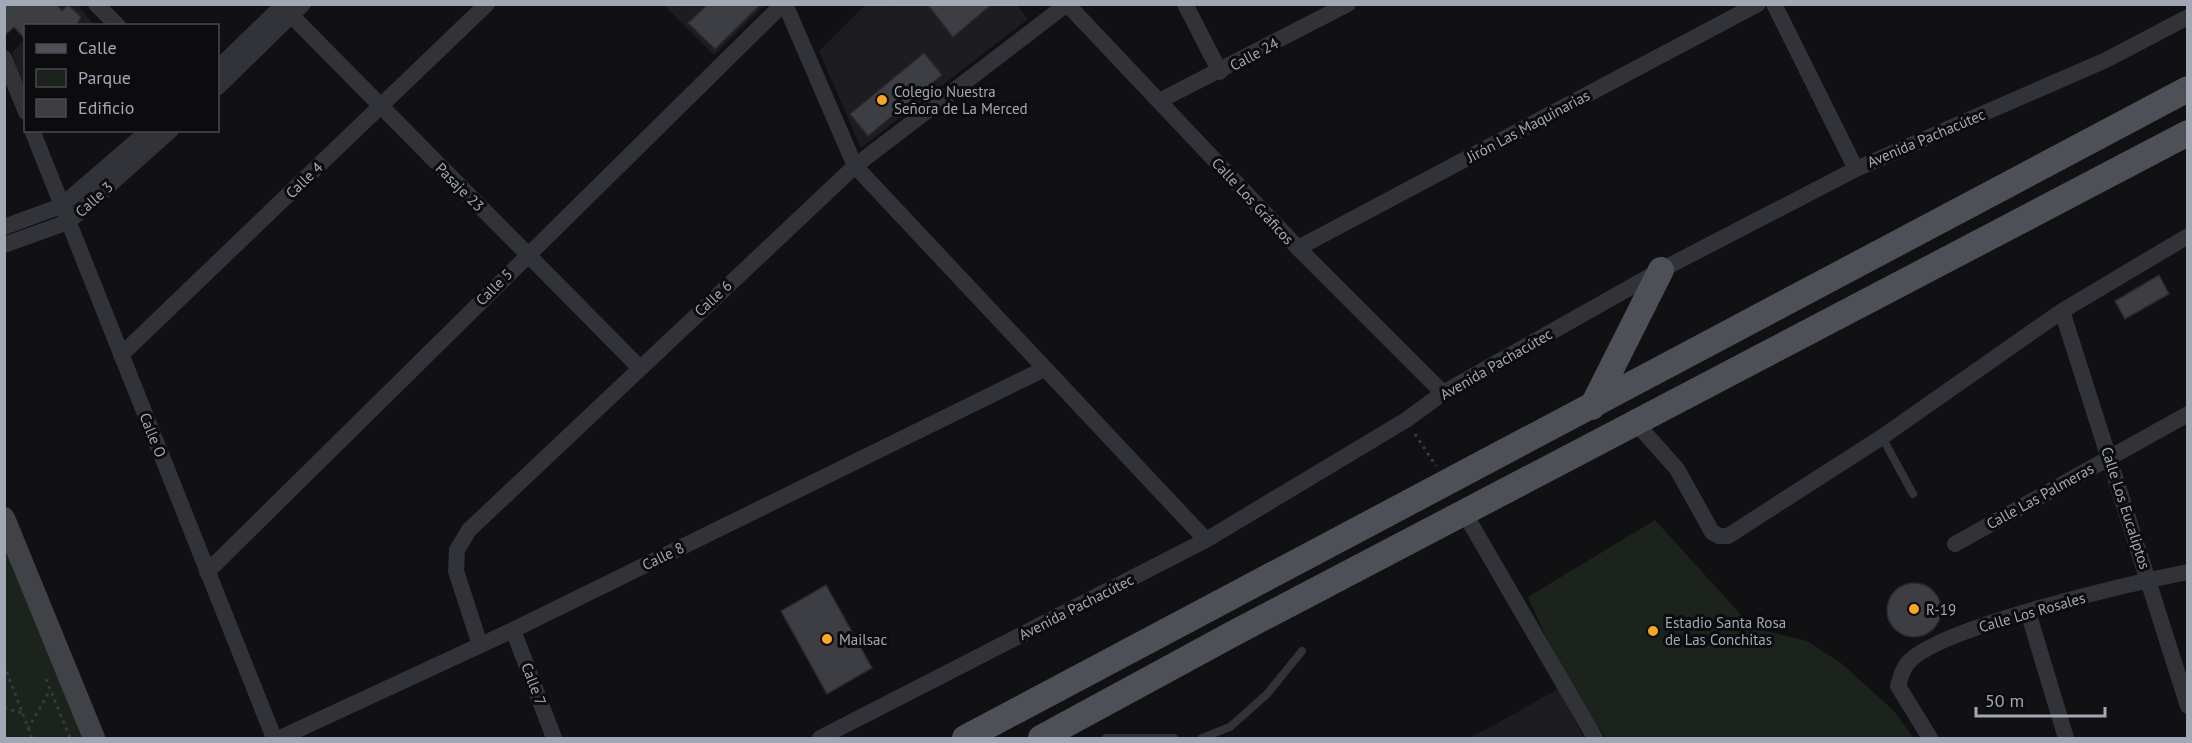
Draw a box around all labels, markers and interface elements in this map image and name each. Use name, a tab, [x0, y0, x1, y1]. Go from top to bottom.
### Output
legend	[24, 24, 219, 132]
street label: Calle 24	[1226, 33, 1282, 75]
text: Calle	[78, 36, 117, 59]
text: Parque	[78, 66, 131, 89]
place label: Colegio Nuestra Señora de La Merced	[894, 82, 1028, 118]
street label: Jirón Las Maquinarias	[1462, 85, 1593, 167]
marker: Colegio Nuestra Señora de La Merced	[875, 93, 889, 107]
text: Edificio	[78, 96, 134, 119]
street label: Avenida Pachacútec	[1864, 104, 1988, 171]
street label: Calle Los Gráficos	[1208, 154, 1298, 248]
street label: Calle 4	[281, 158, 327, 202]
street label: Pasaje 23	[432, 159, 488, 215]
street label: Calle 3	[71, 177, 117, 221]
street label: Calle 5	[472, 265, 516, 309]
street label: Calle 6	[690, 276, 736, 320]
street label: Avenida Pachacútec	[1437, 324, 1556, 404]
street label: Calle O	[135, 410, 171, 460]
street label: Calle Los Eucaliptos	[2097, 444, 2155, 572]
street label: Calle Las Palmeras	[1983, 459, 2097, 533]
street label: Calle 8	[639, 538, 687, 574]
street label: Avenida Pachacútec	[1015, 570, 1137, 644]
street label: Calle Los Rosales	[1977, 588, 2087, 636]
place label: R-19	[1926, 600, 1956, 619]
marker: R-19	[1907, 602, 1921, 616]
place label: Estadio Santa Rosa de Las Conchitas	[1665, 613, 1786, 649]
marker: Estadio Santa Rosa de Las Conchitas	[1646, 624, 1660, 638]
place label: Mailsac	[839, 630, 887, 649]
marker: Mailsac	[820, 632, 834, 646]
street label: Calle 7	[517, 660, 551, 708]
scale bar	[1976, 680, 2105, 718]
text: 50 m	[1985, 689, 2024, 712]

